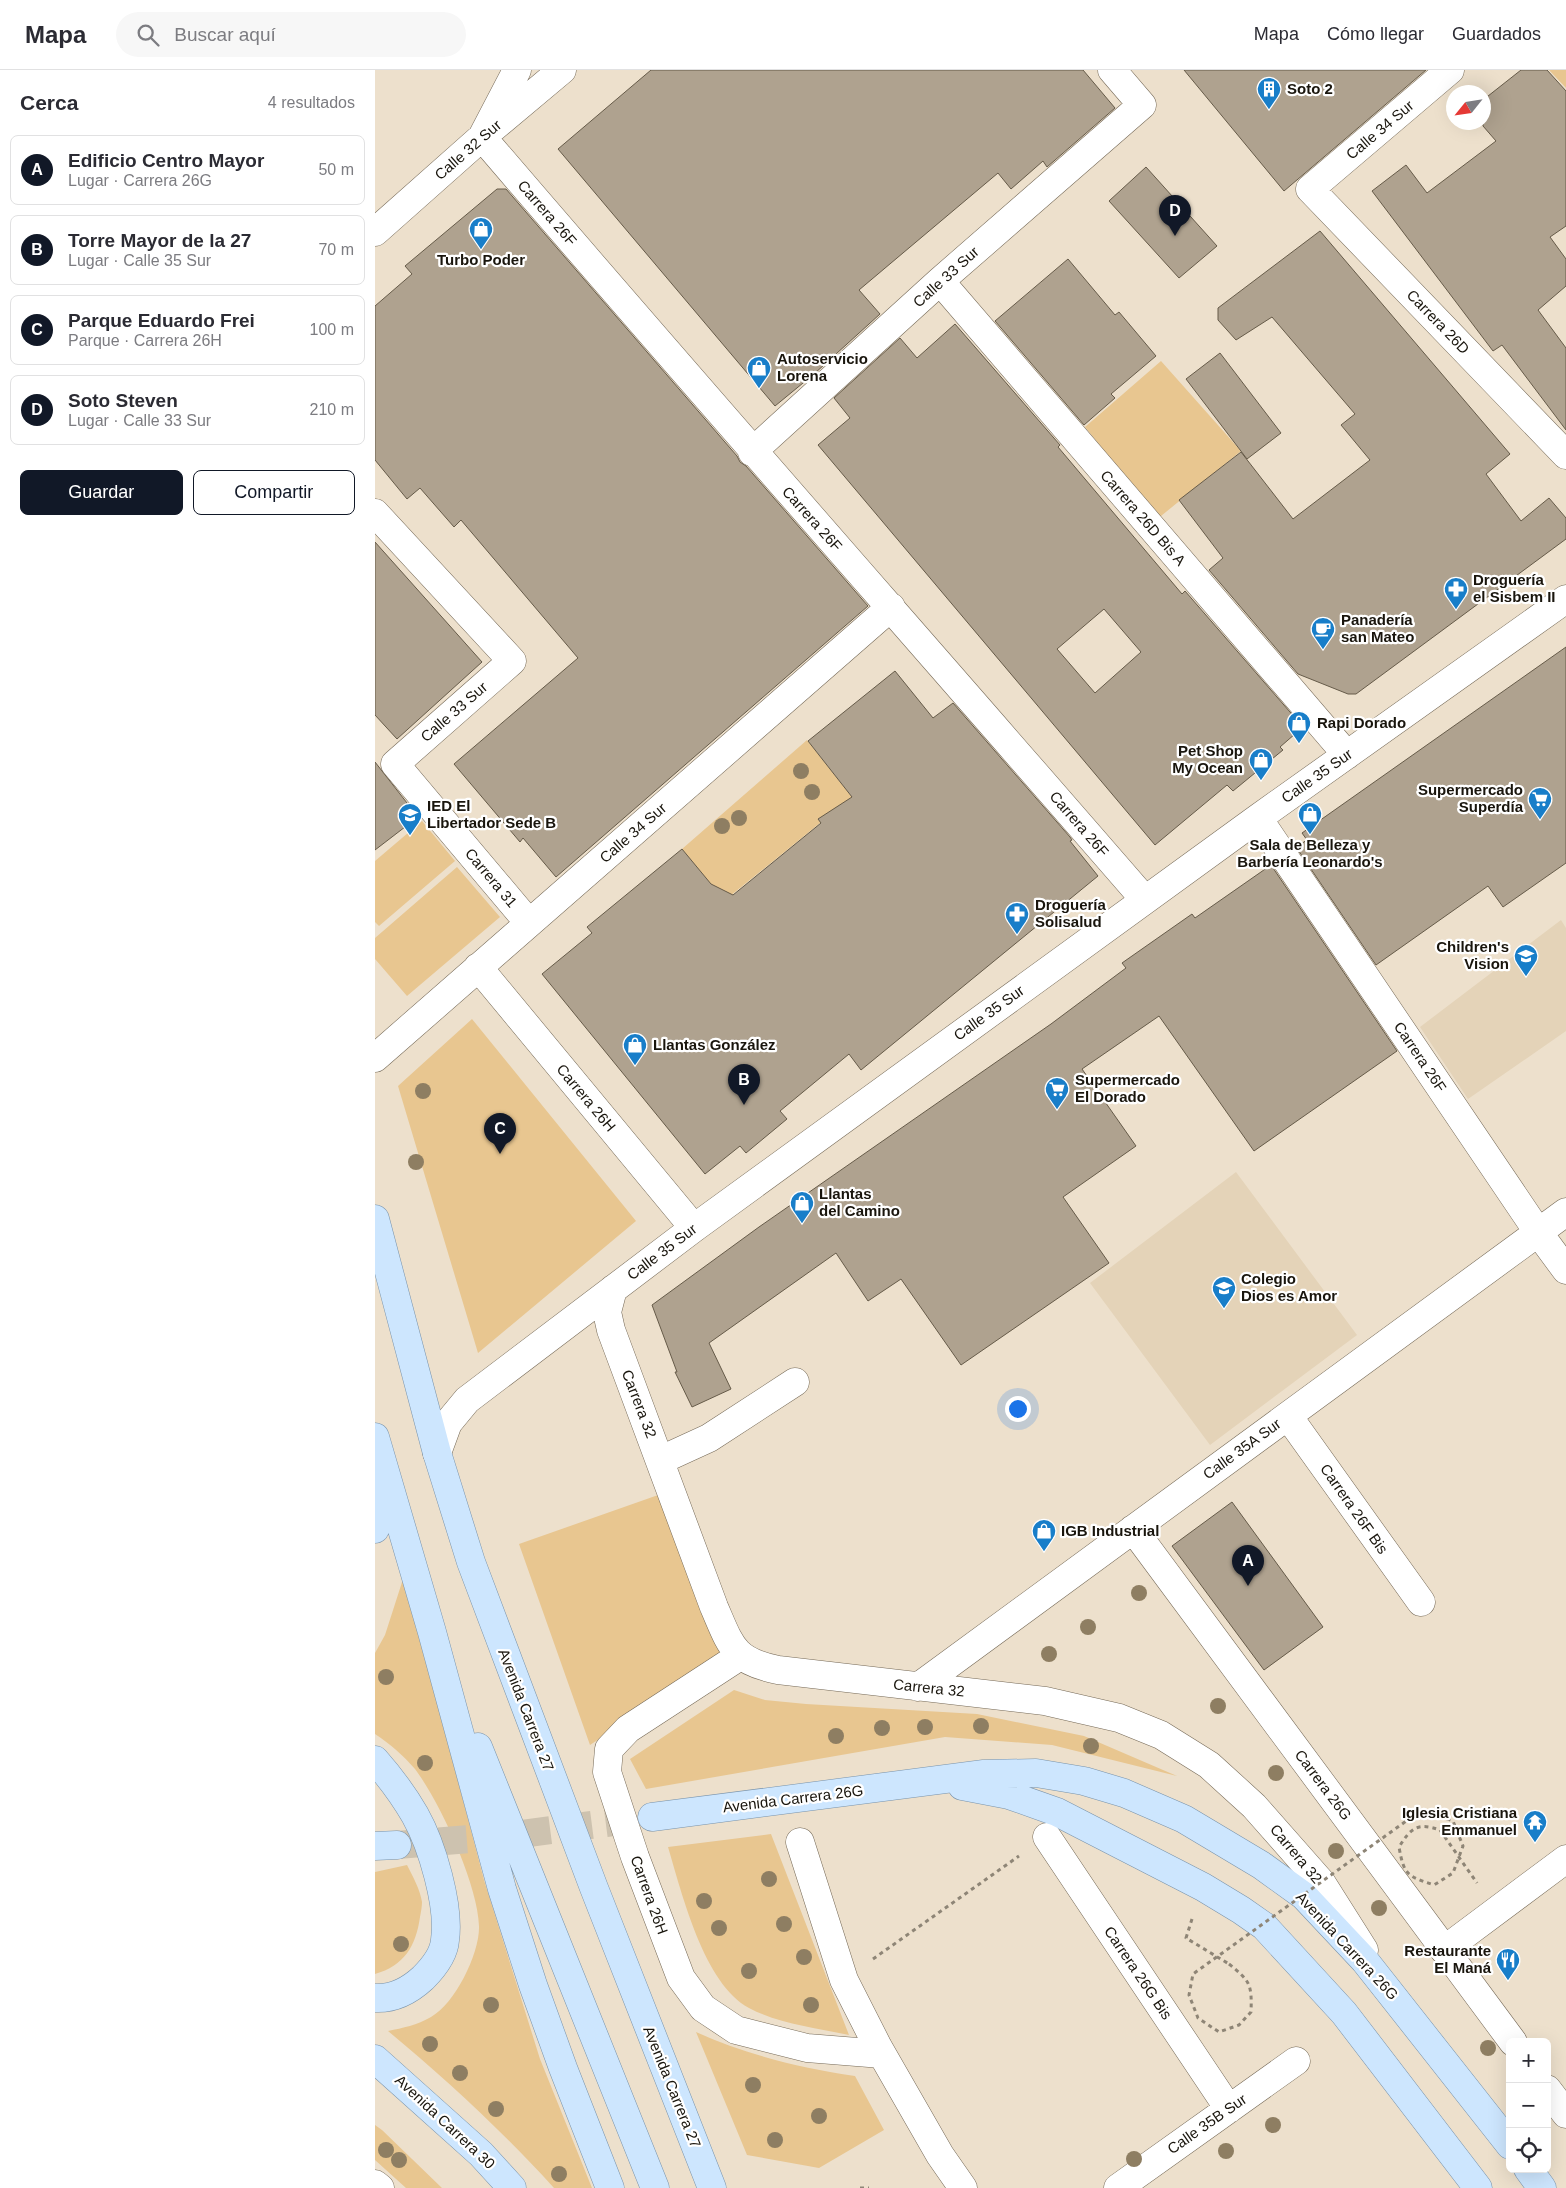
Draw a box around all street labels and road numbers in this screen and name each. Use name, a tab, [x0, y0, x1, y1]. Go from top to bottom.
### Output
street label: Calle 34 Sur	[1343, 97, 1417, 163]
street label: Calle 32 Sur	[431, 116, 504, 183]
street label: Carrera 26F	[514, 177, 580, 249]
street label: Calle 33 Sur	[909, 243, 982, 311]
street label: Carrera 26D	[1404, 286, 1473, 357]
street label: Carrera 26D Bis A	[1097, 466, 1189, 569]
street label: Carrera 26F	[779, 483, 846, 554]
street label: Calle 33 Sur	[417, 678, 490, 745]
street label: Calle 35 Sur	[1278, 745, 1355, 806]
street label: Carrera 26F	[1046, 788, 1112, 860]
street label: Calle 34 Sur	[596, 799, 669, 866]
street label: Carrera 31	[462, 845, 521, 911]
street label: Calle 35 Sur	[950, 981, 1027, 1044]
street label: Carrera 26F	[1391, 1018, 1450, 1095]
street label: Carrera 26H	[553, 1061, 619, 1135]
street label: Calle 35 Sur	[624, 1220, 700, 1283]
street label: Carrera 32	[619, 1367, 660, 1440]
street label: Calle 35A Sur	[1200, 1415, 1284, 1482]
street label: Carrera 26F Bis	[1317, 1460, 1392, 1557]
street label: Avenida Carrera 27	[495, 1646, 558, 1773]
street label: Carrera 32	[893, 1675, 966, 1700]
street label: Carrera 26G	[1292, 1746, 1355, 1823]
street label: Avenida Carrera 26G	[722, 1781, 864, 1816]
street label: Carrera 32	[1267, 1821, 1326, 1887]
street label: Carrera 26H	[627, 1853, 672, 1937]
street label: Avenida Carrera 26G	[1293, 1888, 1402, 2003]
street label: Carrera 26G Bis	[1101, 1923, 1176, 2022]
street label: Avenida Carrera 27	[640, 2023, 705, 2150]
street label: Avenida Carrera 30	[392, 2071, 499, 2172]
street label: Calle 35B Sur	[1164, 2090, 1249, 2157]

